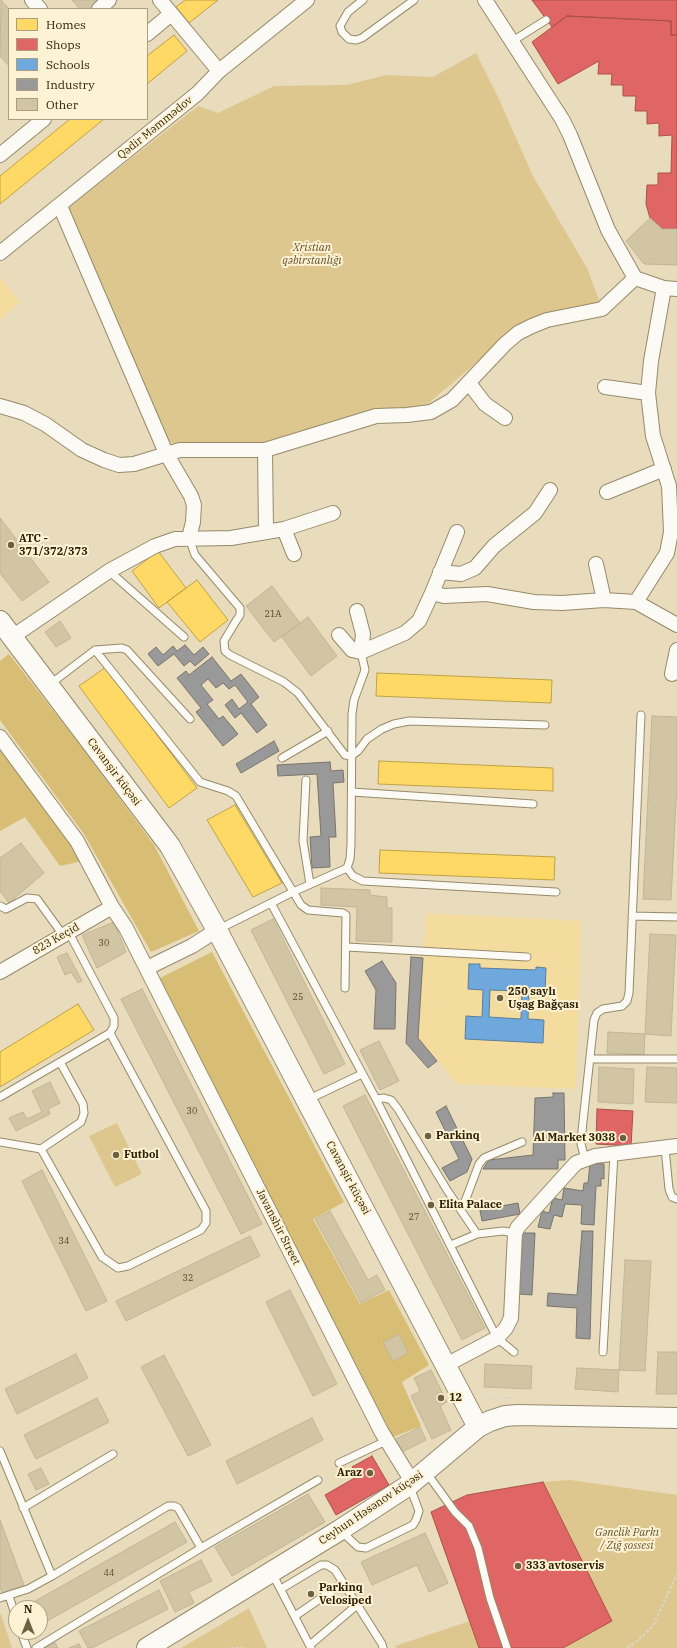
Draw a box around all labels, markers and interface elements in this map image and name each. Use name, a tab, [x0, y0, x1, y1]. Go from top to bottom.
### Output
legend	[8, 8, 148, 120]
text: Homes	[46, 17, 86, 32]
text: Shops	[46, 37, 81, 52]
text: Schools	[46, 57, 90, 72]
text: Industry	[46, 77, 95, 92]
street label: Qədir Məmmədov	[115, 94, 195, 162]
text: Other	[46, 97, 78, 112]
park label: Xristian qəbirstanlığı	[282, 241, 342, 267]
place label: ATC - 371/372/373	[19, 532, 88, 558]
marker: ATC - 371/372/373	[6, 540, 16, 550]
house number: 21A	[265, 609, 281, 619]
street label: Cavanşir küçəsi	[84, 736, 144, 808]
street label: 823 Keçid	[30, 920, 82, 958]
house number: 30	[99, 938, 109, 948]
place label: 250 saylı Uşag Bağçası	[508, 985, 579, 1011]
house number: 25	[293, 992, 303, 1002]
marker: 250 saylı Uşag Bağçası	[495, 993, 505, 1003]
house number: 30	[187, 1106, 197, 1116]
place label: Parkinq	[436, 1129, 480, 1143]
marker: Parkinq	[423, 1131, 433, 1141]
place label: Al Market 3038	[534, 1131, 615, 1145]
marker: Al Market 3038	[618, 1133, 628, 1143]
street label: Cavanşir küçəsi	[323, 1139, 373, 1217]
place label: Futbol	[124, 1148, 159, 1162]
marker: Futbol	[111, 1150, 121, 1160]
street label: Javanshir Street	[253, 1187, 303, 1267]
place label: Elita Palace	[439, 1198, 502, 1212]
marker: Elita Palace	[426, 1200, 436, 1210]
house number: 27	[409, 1212, 419, 1222]
house number: 34	[59, 1236, 69, 1246]
house number: 32	[183, 1273, 193, 1283]
place label: 12	[449, 1391, 462, 1405]
marker: 12	[436, 1393, 446, 1403]
place label: Araz	[337, 1466, 362, 1480]
street label: Ceyhun Həsənov küçəsi	[316, 1468, 426, 1548]
marker: Araz	[365, 1468, 375, 1478]
park label: Gənclik Parkı / Zığ şossesi	[595, 1526, 659, 1552]
place label: 333 avtoservis	[526, 1559, 604, 1573]
marker: 333 avtoservis	[513, 1561, 523, 1571]
house number: 44	[104, 1568, 114, 1578]
place label: Parkinq Velosiped	[319, 1581, 372, 1607]
marker: Parkinq Velosiped	[306, 1589, 316, 1599]
north arrow	[8, 1600, 48, 1640]
text: N	[24, 1602, 32, 1616]

